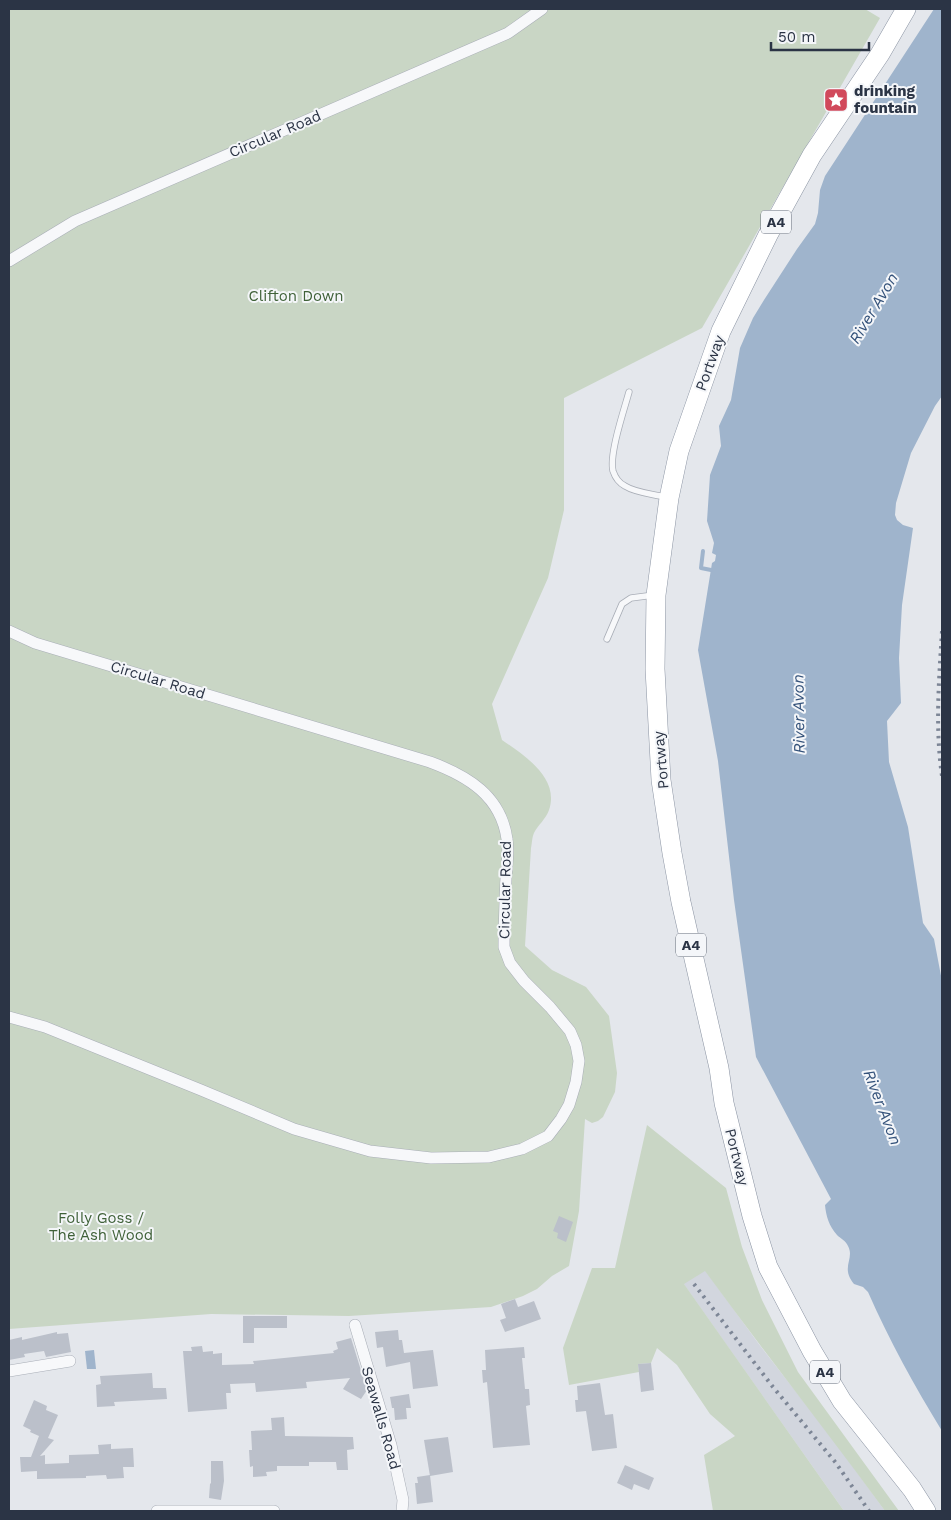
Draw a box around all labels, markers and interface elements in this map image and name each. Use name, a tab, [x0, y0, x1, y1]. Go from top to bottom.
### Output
scale bar	[771, 20, 868, 52]
text: 50 m	[778, 28, 815, 46]
place label: drinking fountain	[854, 82, 917, 117]
place icon: drinking fountain	[823, 87, 849, 113]
street label: Circular Road	[226, 106, 324, 162]
road number: A4	[761, 210, 791, 233]
water label: River Avon	[845, 269, 902, 347]
park label: Clifton Down	[248, 287, 344, 305]
street label: Portway	[692, 332, 728, 393]
street label: Circular Road	[108, 657, 208, 703]
water label: River Avon	[788, 674, 809, 754]
street label: Portway	[649, 730, 672, 790]
street label: Circular Road	[495, 841, 515, 939]
road number: A4	[676, 934, 706, 956]
water label: River Avon	[859, 1067, 906, 1148]
street label: Portway	[721, 1127, 753, 1188]
park label: Folly Goss / The Ash Wood	[49, 1209, 153, 1244]
road number: A4	[810, 1360, 840, 1384]
street label: Seawalls Road	[358, 1364, 404, 1472]

